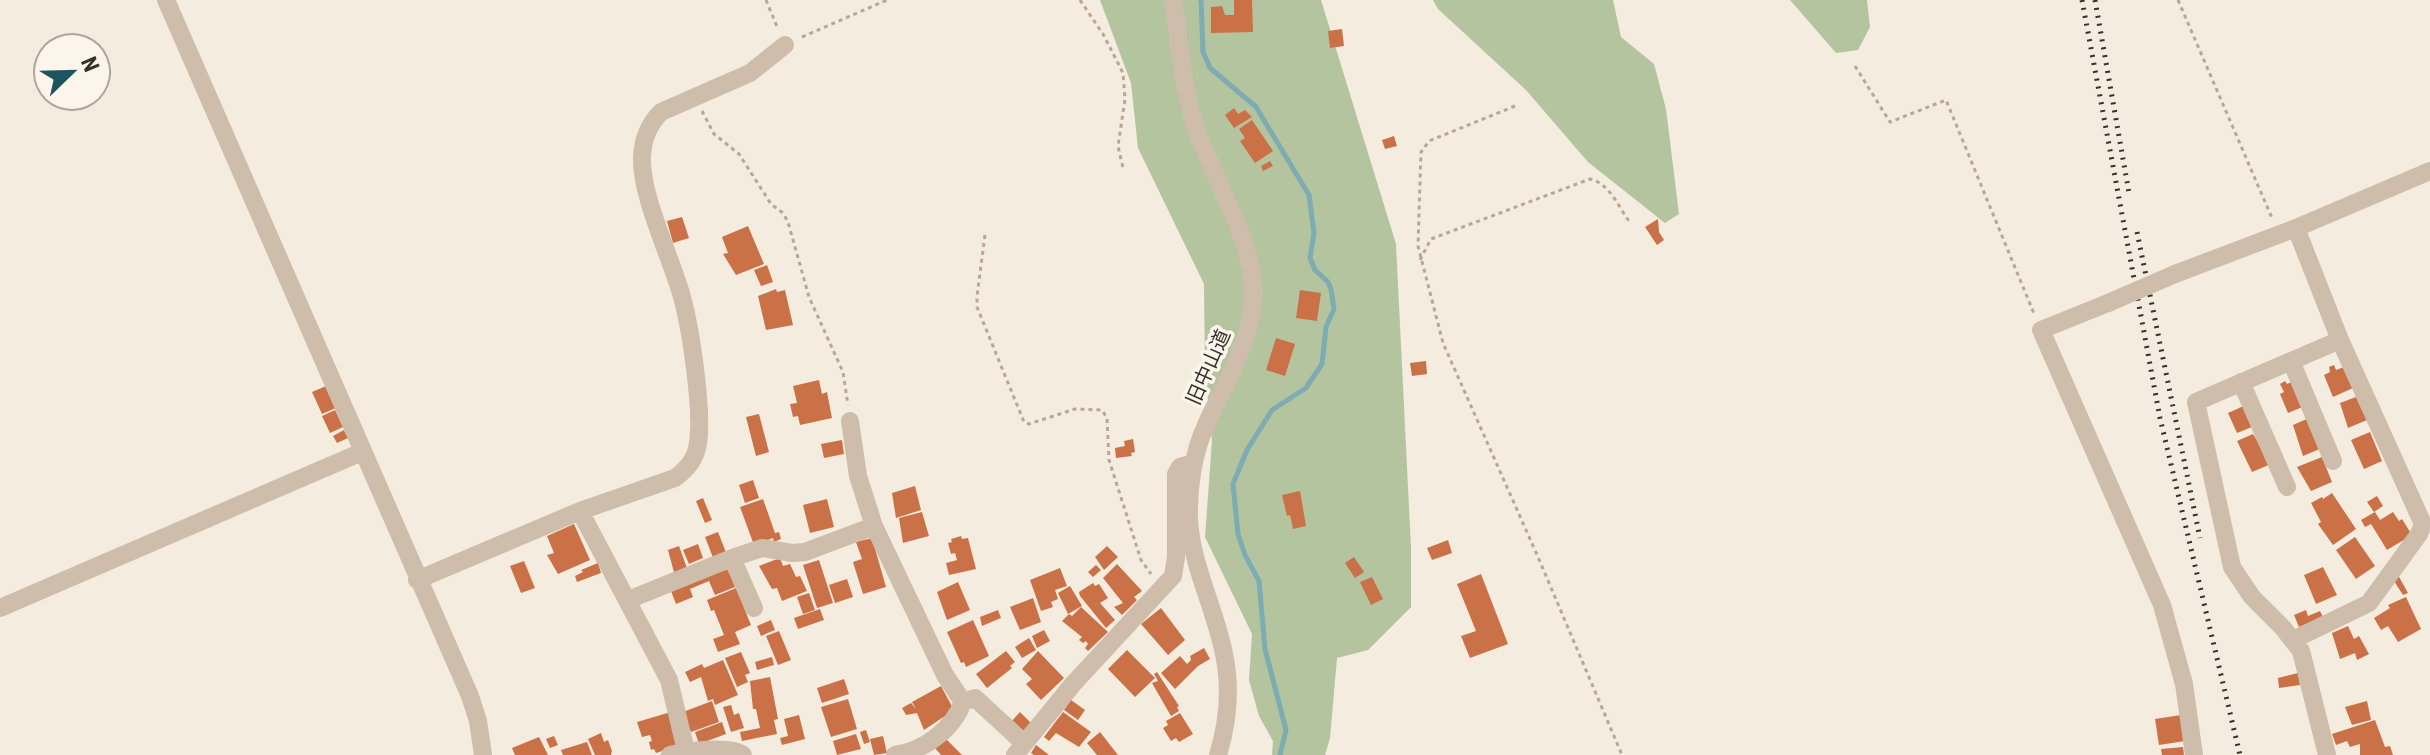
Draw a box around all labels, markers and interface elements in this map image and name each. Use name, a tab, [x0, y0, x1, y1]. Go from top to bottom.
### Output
north arrow	[32, 32, 112, 112]
text: N	[76, 53, 104, 75]
street label: 旧中山道	[1181, 326, 1235, 408]

